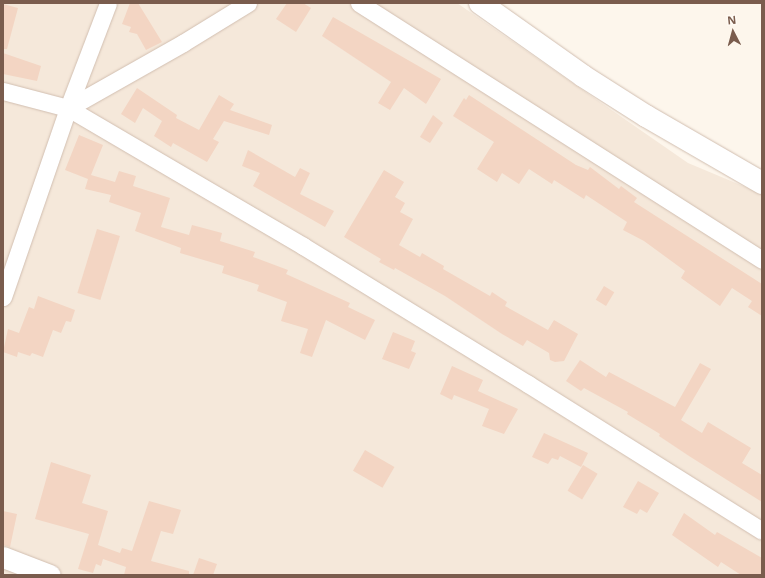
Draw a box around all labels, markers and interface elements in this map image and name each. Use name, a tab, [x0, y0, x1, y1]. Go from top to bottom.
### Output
north arrow	[713, 12, 753, 52]
text: N	[726, 12, 737, 27]

